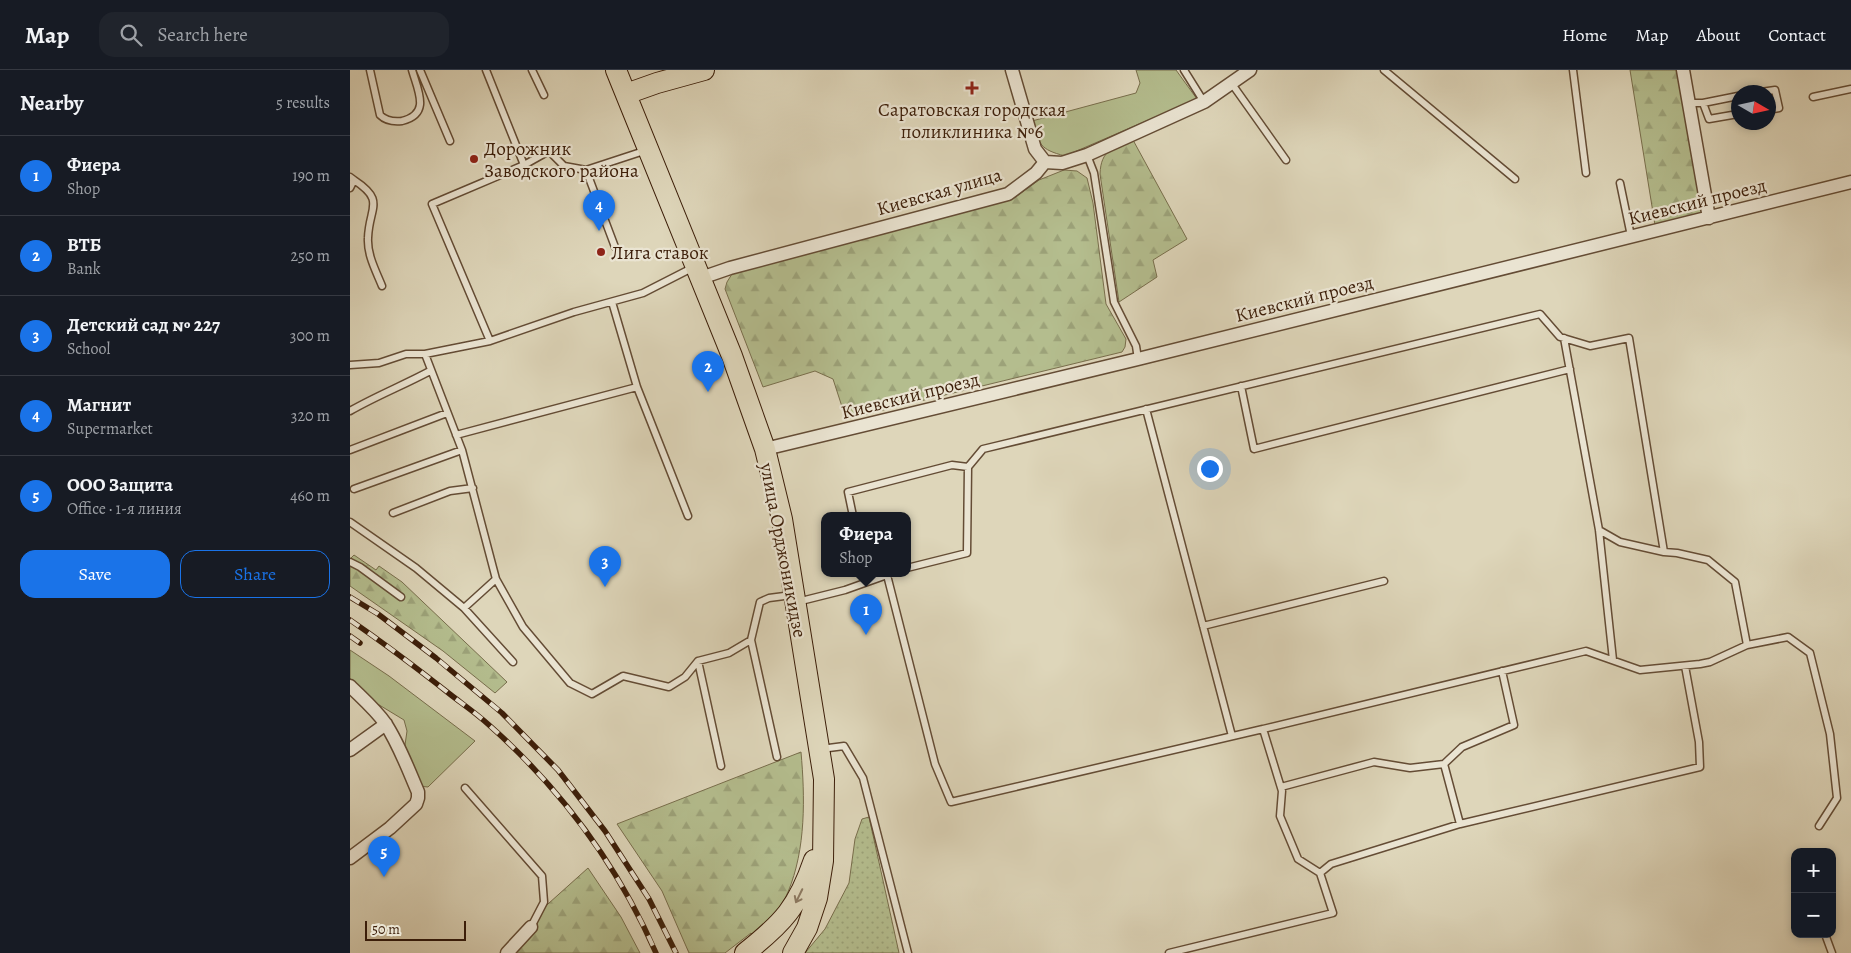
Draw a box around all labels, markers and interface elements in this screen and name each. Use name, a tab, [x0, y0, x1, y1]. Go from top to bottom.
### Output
search box	[99, 12, 449, 57]
text: Map	[25, 19, 69, 51]
icon: search	[117, 21, 145, 49]
text: Search here	[157, 22, 248, 48]
text: Home	[1562, 23, 1607, 47]
text: Map	[1635, 23, 1668, 47]
text: About	[1696, 23, 1740, 47]
text: Contact	[1768, 23, 1826, 47]
marker: Саратовская городская поликлиника №6	[965, 81, 979, 95]
north arrow	[1731, 85, 1776, 130]
text: Nearby	[20, 89, 83, 117]
text: 5 results	[276, 92, 330, 114]
place label: Саратовская городская поликлиника №6	[878, 97, 1066, 145]
place label: Дорожник Заводского района	[484, 136, 639, 184]
text: Фиера	[67, 152, 120, 178]
marker: Дорожник Заводского района	[468, 153, 480, 165]
street label: Киевская улица	[874, 162, 1005, 222]
text: 1	[33, 165, 39, 187]
text: 190 m	[292, 165, 330, 187]
street label: Киевский проезд	[1625, 172, 1769, 232]
text: Shop	[67, 178, 100, 200]
pin: 4	[583, 190, 615, 231]
text: ВТБ	[67, 232, 101, 258]
place label: Лига ставок	[611, 240, 709, 266]
text: 2	[32, 245, 40, 267]
text: 250 m	[291, 245, 330, 267]
marker: Лига ставок	[595, 246, 607, 258]
text: Bank	[67, 258, 101, 280]
street label: Киевский проезд	[1232, 269, 1376, 329]
text: Детский сад № 227	[67, 312, 220, 338]
text: 3	[33, 325, 39, 347]
text: 300 m	[290, 325, 330, 347]
text: School	[67, 338, 110, 360]
pin: 2	[692, 351, 724, 392]
street label: Киевский проезд	[838, 366, 982, 426]
text: Магнит	[67, 392, 131, 418]
text: 4	[32, 405, 40, 427]
text: 320 m	[291, 405, 330, 427]
text: Supermarket	[67, 418, 153, 440]
your location	[1197, 456, 1223, 482]
street label: улица Орджоникидзе	[753, 460, 813, 640]
text: ООО Защита	[67, 472, 173, 498]
text: 5	[33, 485, 39, 507]
text: 460 m	[290, 485, 330, 507]
text: Office · 1-я линия	[67, 498, 182, 520]
popup	[821, 512, 911, 577]
text: Фиера	[839, 521, 893, 547]
pin: 3	[589, 546, 621, 587]
text: Shop	[839, 547, 873, 569]
button: Save	[20, 550, 170, 598]
button: Share	[180, 550, 330, 598]
pin: 1	[850, 594, 882, 635]
pin: 5	[368, 836, 400, 877]
map controls	[1791, 848, 1836, 938]
button: +	[1791, 848, 1836, 893]
one-way arrow	[794, 888, 803, 903]
button: −	[1791, 893, 1836, 938]
scale bar	[365, 918, 466, 941]
text: 50 m	[372, 920, 400, 939]

